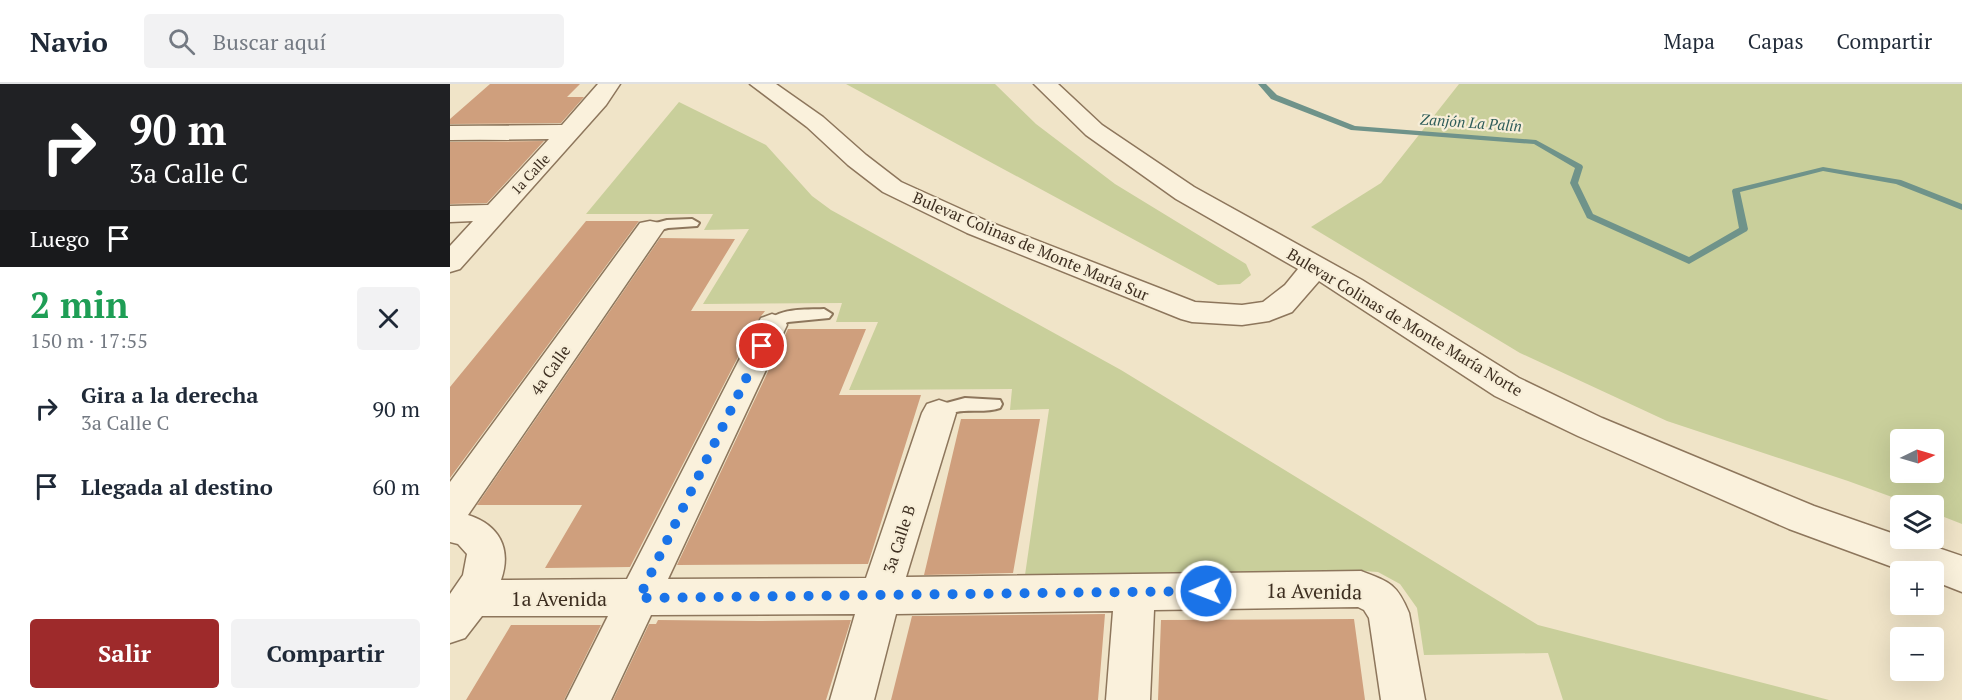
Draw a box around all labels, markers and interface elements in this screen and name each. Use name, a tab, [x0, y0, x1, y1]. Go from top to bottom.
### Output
search box	[144, 14, 564, 68]
text: Navio	[30, 23, 108, 60]
icon: search	[165, 25, 198, 58]
text: Buscar aquí	[213, 27, 326, 56]
text: Mapa	[1663, 27, 1715, 55]
text: Capas	[1748, 27, 1804, 55]
text: Compartir	[1837, 27, 1932, 55]
text: 90 m	[129, 101, 227, 157]
icon: right	[30, 108, 108, 186]
water label: Zanjón La Palín	[1419, 108, 1523, 136]
street label: 1a Calle	[506, 149, 554, 199]
text: 3a Calle C	[129, 155, 248, 191]
street label: Bulevar Colinas de Monte María Sur	[910, 186, 1153, 306]
icon: arrive	[102, 222, 135, 255]
text: Luego	[30, 224, 90, 253]
street label: Bulevar Colinas de Monte María Norte	[1283, 243, 1527, 401]
text: 2 min	[30, 281, 128, 328]
button: close	[357, 287, 420, 350]
pin	[736, 320, 787, 371]
text: 150 m · 17:55	[30, 327, 148, 354]
icon: arrive	[745, 329, 778, 362]
street label: 4a Calle	[525, 341, 575, 399]
text: Gira a la derecha	[81, 380, 259, 409]
icon: right	[30, 392, 63, 425]
text: 90 m	[372, 394, 420, 423]
text: 3a Calle C	[81, 409, 169, 436]
north arrow	[1890, 429, 1944, 483]
map controls	[1890, 429, 1944, 681]
icon: arrive	[30, 470, 63, 503]
text: Llegada al destino	[81, 472, 273, 501]
text: 60 m	[372, 472, 420, 501]
button: layers	[1890, 495, 1944, 549]
street label: 3a Calle B	[878, 502, 920, 576]
position arrow	[1174, 559, 1238, 623]
button: +	[1890, 561, 1944, 615]
street label: 1a Avenida	[1266, 577, 1362, 605]
street label: 1a Avenida	[511, 585, 607, 612]
button: Salir	[30, 619, 219, 688]
button: Compartir	[231, 619, 420, 688]
button: −	[1890, 627, 1944, 681]

